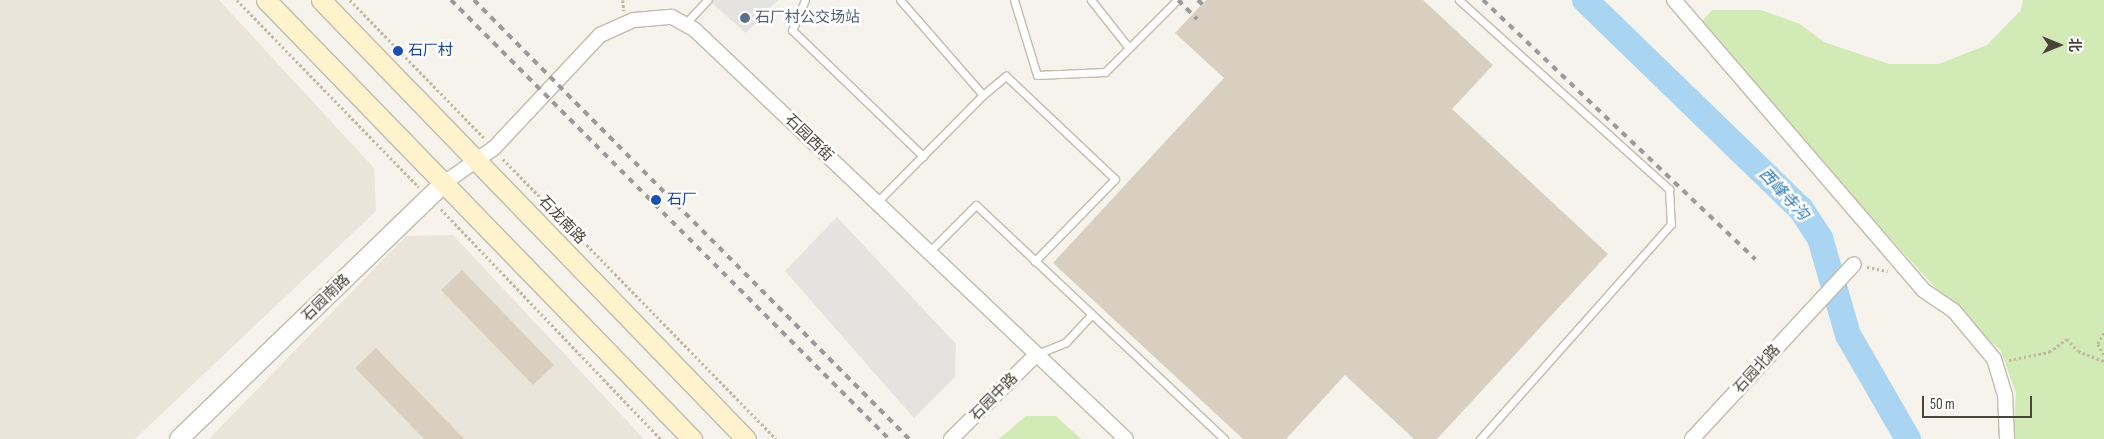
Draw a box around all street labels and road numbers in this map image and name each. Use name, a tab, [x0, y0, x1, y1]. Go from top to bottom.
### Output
street label: 石园西街	[781, 111, 837, 165]
street label: 石龙南路	[535, 192, 589, 248]
street label: 石园南路	[298, 271, 354, 325]
street label: 石园北路	[1730, 341, 1784, 397]
street label: 石园中路	[966, 369, 1022, 425]

